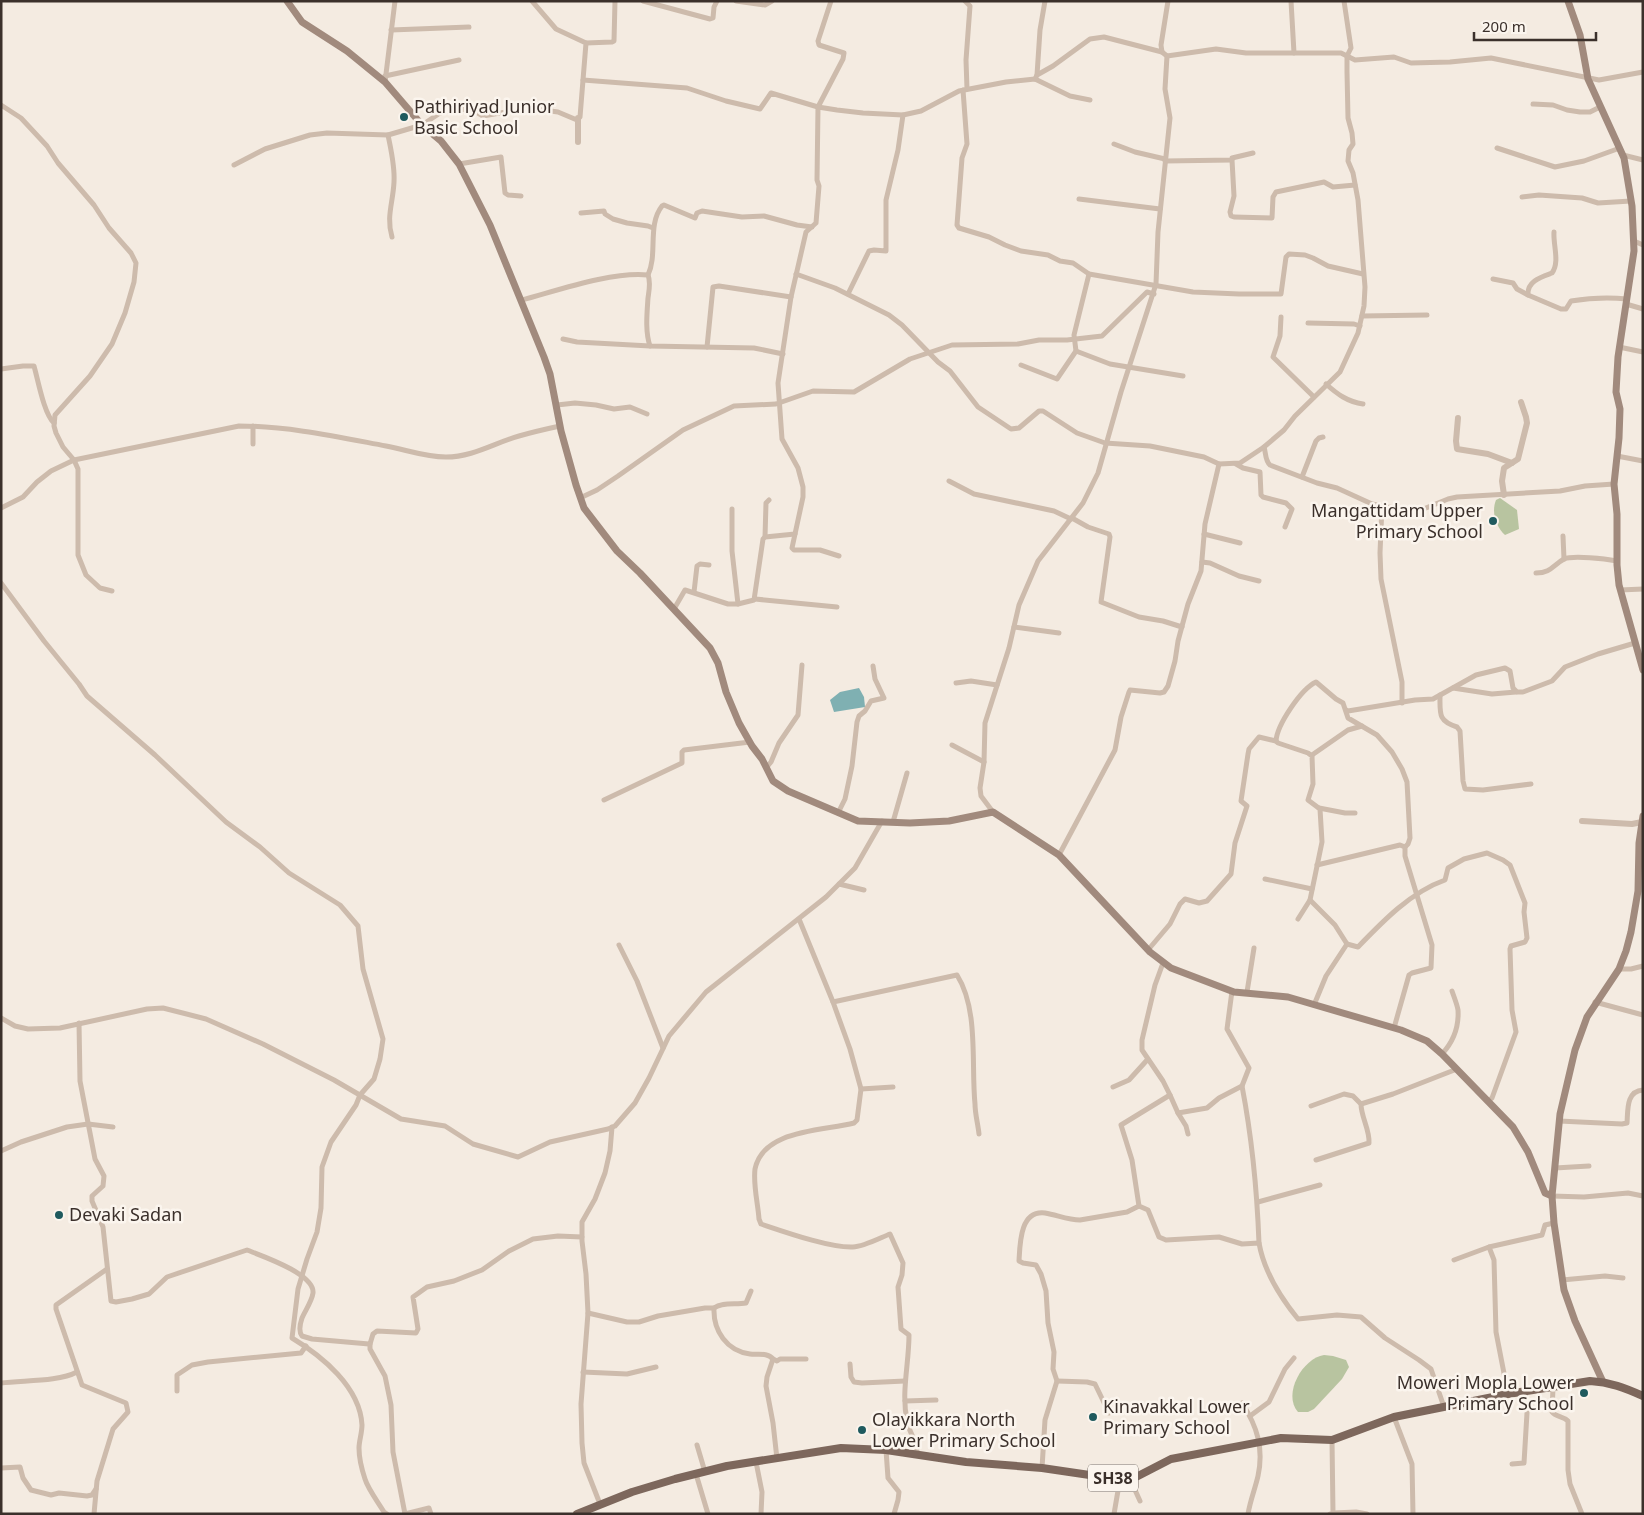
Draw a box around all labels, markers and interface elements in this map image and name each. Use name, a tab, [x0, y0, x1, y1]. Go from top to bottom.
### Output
scale bar	[1474, 10, 1596, 42]
text: 200 m	[1482, 16, 1526, 36]
place label: Pathiriyad Junior Basic School	[414, 94, 555, 139]
marker: Pathiriyad Junior Basic School	[398, 111, 410, 123]
place label: Mangattidam Upper Primary School	[1311, 498, 1484, 543]
marker: Mangattidam Upper Primary School	[1487, 515, 1499, 527]
place label: Devaki Sadan	[69, 1202, 182, 1226]
marker: Devaki Sadan	[53, 1209, 65, 1221]
place label: Moweri Mopla Lower Primary School	[1397, 1370, 1575, 1415]
marker: Moweri Mopla Lower Primary School	[1578, 1387, 1590, 1399]
place label: Kinavakkal Lower Primary School	[1103, 1394, 1250, 1439]
place label: Olayikkara North Lower Primary School	[872, 1407, 1056, 1452]
marker: Kinavakkal Lower Primary School	[1087, 1411, 1099, 1423]
marker: Olayikkara North Lower Primary School	[856, 1424, 868, 1436]
road number: SH38	[1088, 1465, 1138, 1492]

